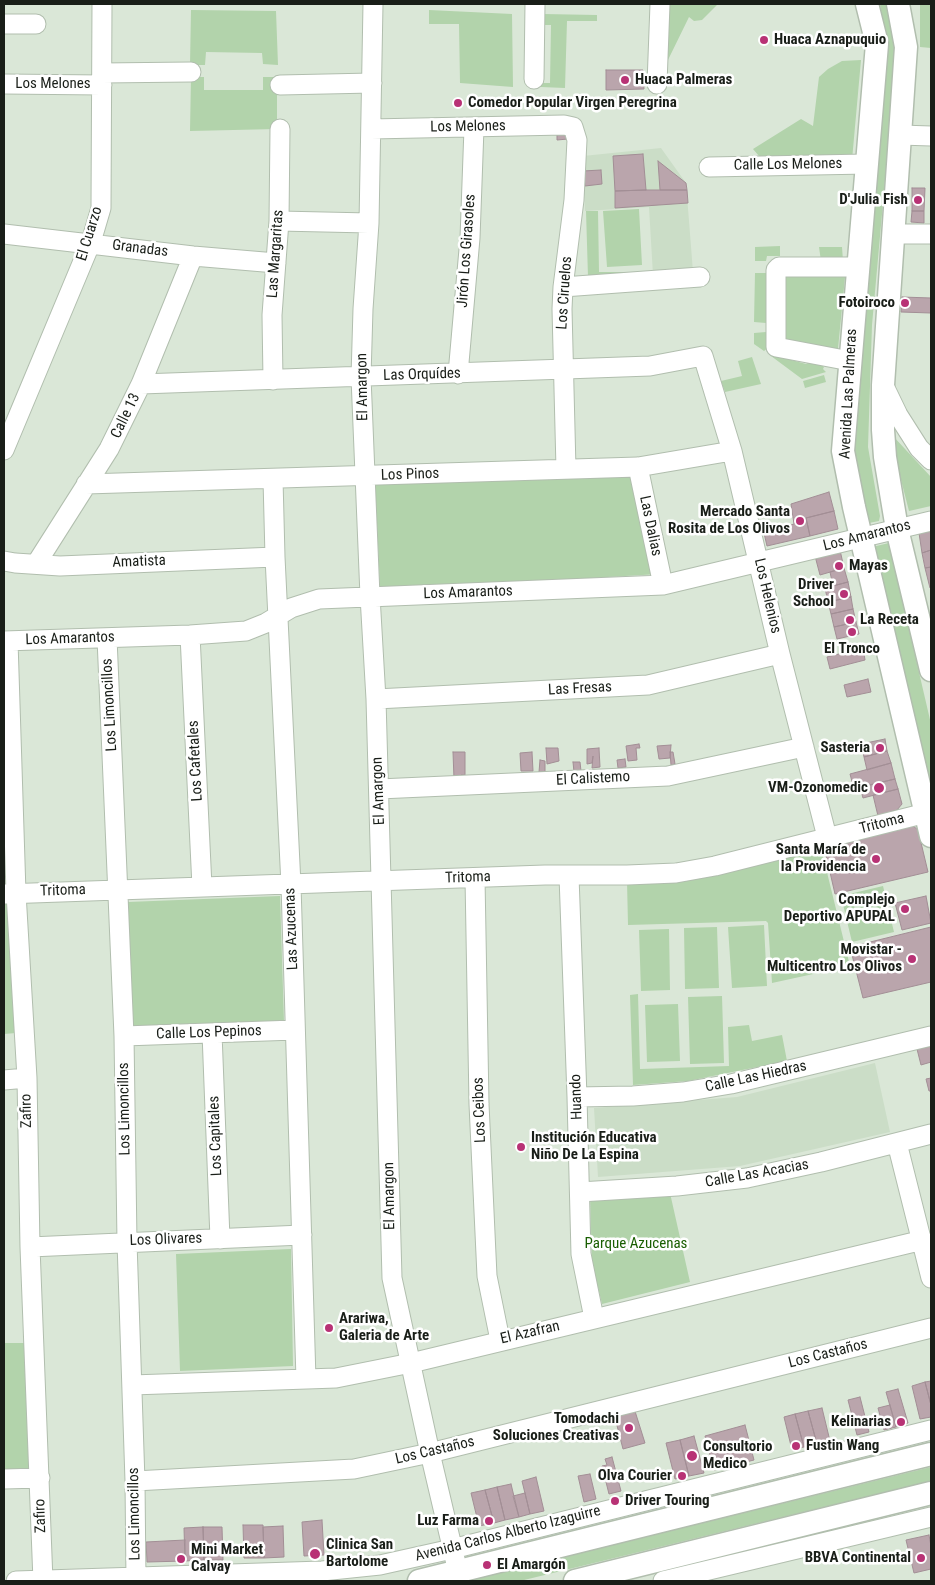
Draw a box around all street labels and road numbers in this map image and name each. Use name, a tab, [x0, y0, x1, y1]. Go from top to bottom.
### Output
street label: Los Melones	[15, 75, 91, 93]
street label: Los Melones	[430, 117, 506, 137]
street label: Calle Los Melones	[734, 155, 842, 175]
street label: Jirón Los Girasoles	[454, 194, 480, 308]
street label: El Cuarzo	[73, 205, 107, 263]
street label: Las Margaritas	[264, 209, 288, 299]
street label: Granadas	[111, 237, 169, 261]
street label: Los Ciruelos	[553, 256, 577, 330]
street label: Avenida Las Palmeras	[837, 328, 861, 460]
street label: El Amargon	[353, 353, 373, 421]
street label: Las Orquídes	[383, 365, 461, 385]
street label: Calle 13	[107, 391, 145, 441]
street label: Los Pinos	[381, 465, 439, 485]
street label: Las Dalias	[635, 494, 665, 558]
street label: Los Amarantos	[821, 516, 913, 556]
street label: Amatista	[112, 552, 166, 572]
street label: Los Helenios	[750, 557, 784, 635]
street label: Los Amarantos	[423, 582, 513, 604]
street label: Los Amarantos	[25, 628, 115, 650]
street label: Los Limoncillos	[99, 658, 121, 752]
street label: Las Fresas	[548, 678, 612, 700]
street label: Los Cafetales	[185, 720, 207, 802]
street label: El Amargon	[369, 757, 389, 825]
street label: El Calistemo	[556, 768, 630, 790]
street label: Tritoma	[858, 810, 906, 838]
street label: Tritoma	[445, 868, 491, 888]
street label: Tritoma	[40, 881, 86, 901]
street label: Las Azucenas	[282, 887, 302, 971]
street label: Calle Los Pepinos	[156, 1022, 262, 1044]
street label: Calle Las Hiedras	[704, 1057, 808, 1097]
street label: Los Limoncillos	[115, 1062, 135, 1156]
street label: Huando	[567, 1074, 587, 1120]
street label: Los Ceibos	[470, 1077, 490, 1143]
street label: Zafiro	[18, 1094, 36, 1128]
street label: Los Capitales	[206, 1096, 226, 1176]
street label: Calle Las Acacias	[704, 1156, 810, 1192]
street label: El Amargon	[380, 1162, 400, 1230]
street label: Los Olivares	[129, 1230, 203, 1250]
street label: El Azafran	[499, 1317, 561, 1349]
street label: Los Castaños	[787, 1336, 869, 1372]
street label: Los Castaños	[394, 1433, 476, 1469]
street label: Los Limoncillos	[125, 1467, 145, 1561]
street label: Zafiro	[31, 1499, 51, 1533]
street label: Avenida Carlos Alberto Izaguirre	[414, 1502, 602, 1566]

